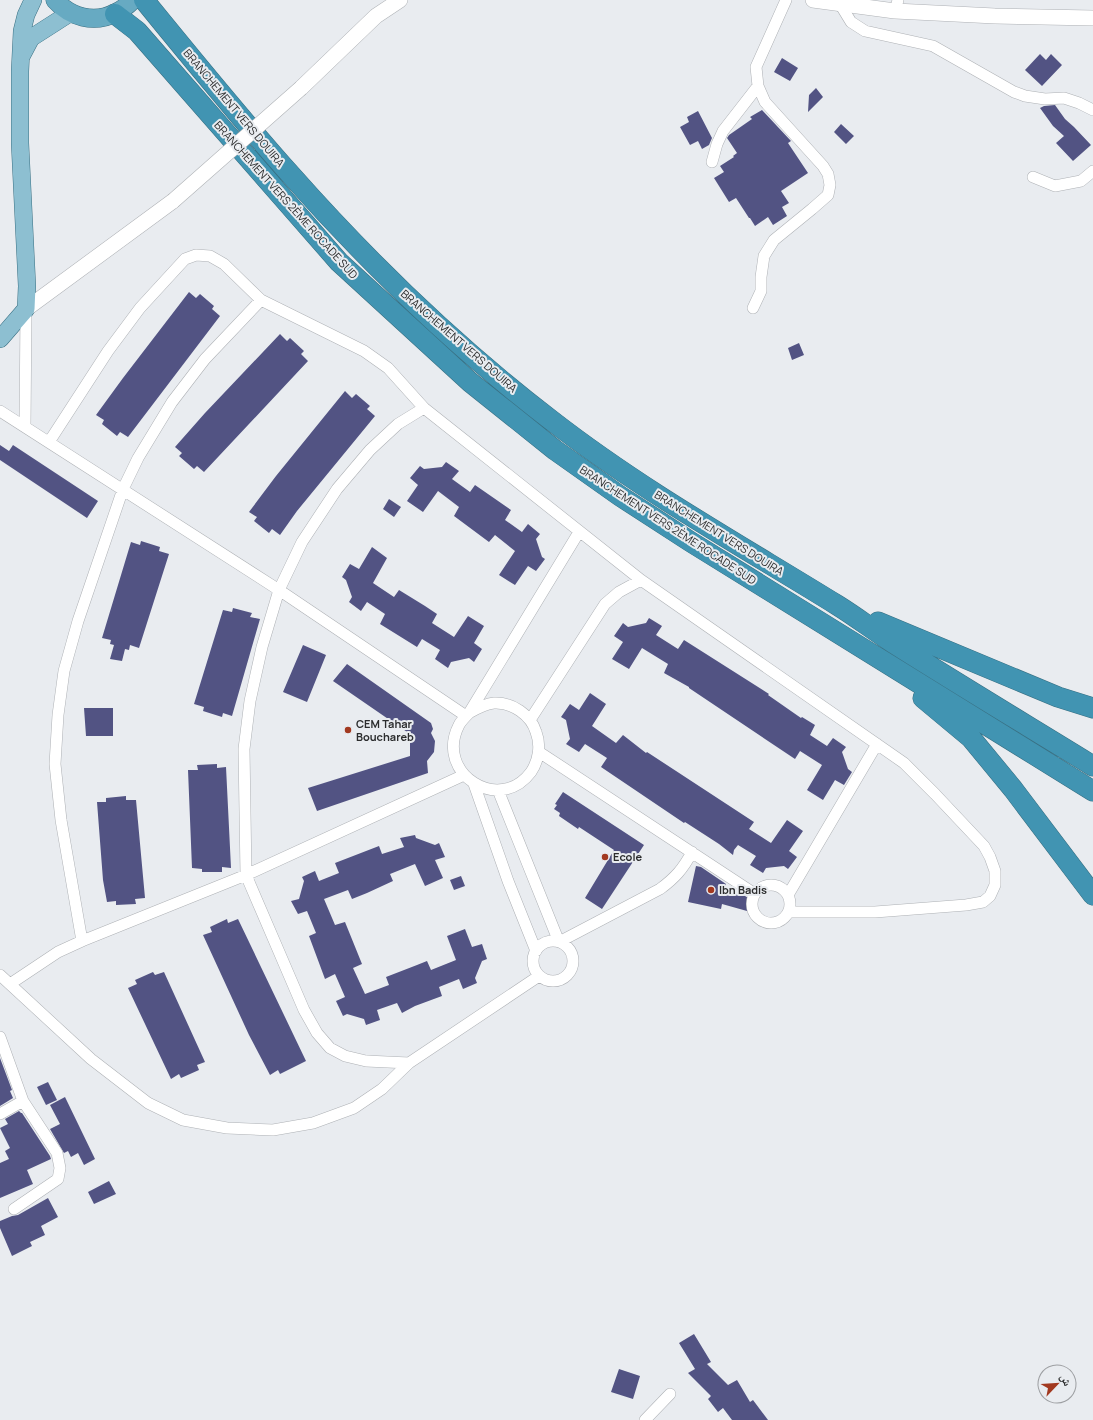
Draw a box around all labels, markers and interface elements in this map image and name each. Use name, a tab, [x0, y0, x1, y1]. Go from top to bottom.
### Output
street label: BRANCHEMENT VERS DOUIRA	[181, 46, 288, 170]
street label: BRANCHEMENT VERS 2ÈME ROCADE SUD	[211, 117, 361, 282]
street label: BRANCHEMENT VERS DOUIRA	[398, 286, 521, 395]
street label: BRANCHEMENT VERS 2ÈME ROCADE SUD	[577, 462, 759, 587]
street label: BRANCHEMENT VERS DOUIRA	[652, 487, 787, 579]
place label: CEM Tahar Bouchareb	[356, 716, 414, 744]
marker: CEM Tahar Bouchareb	[343, 725, 353, 735]
place label: Ecole	[613, 849, 642, 864]
marker: Ecole	[600, 852, 610, 862]
place label: Ibn Badis	[719, 882, 767, 897]
marker: Ibn Badis	[706, 885, 716, 895]
north arrow	[1037, 1364, 1077, 1404]
text: ش	[1056, 1371, 1076, 1389]

